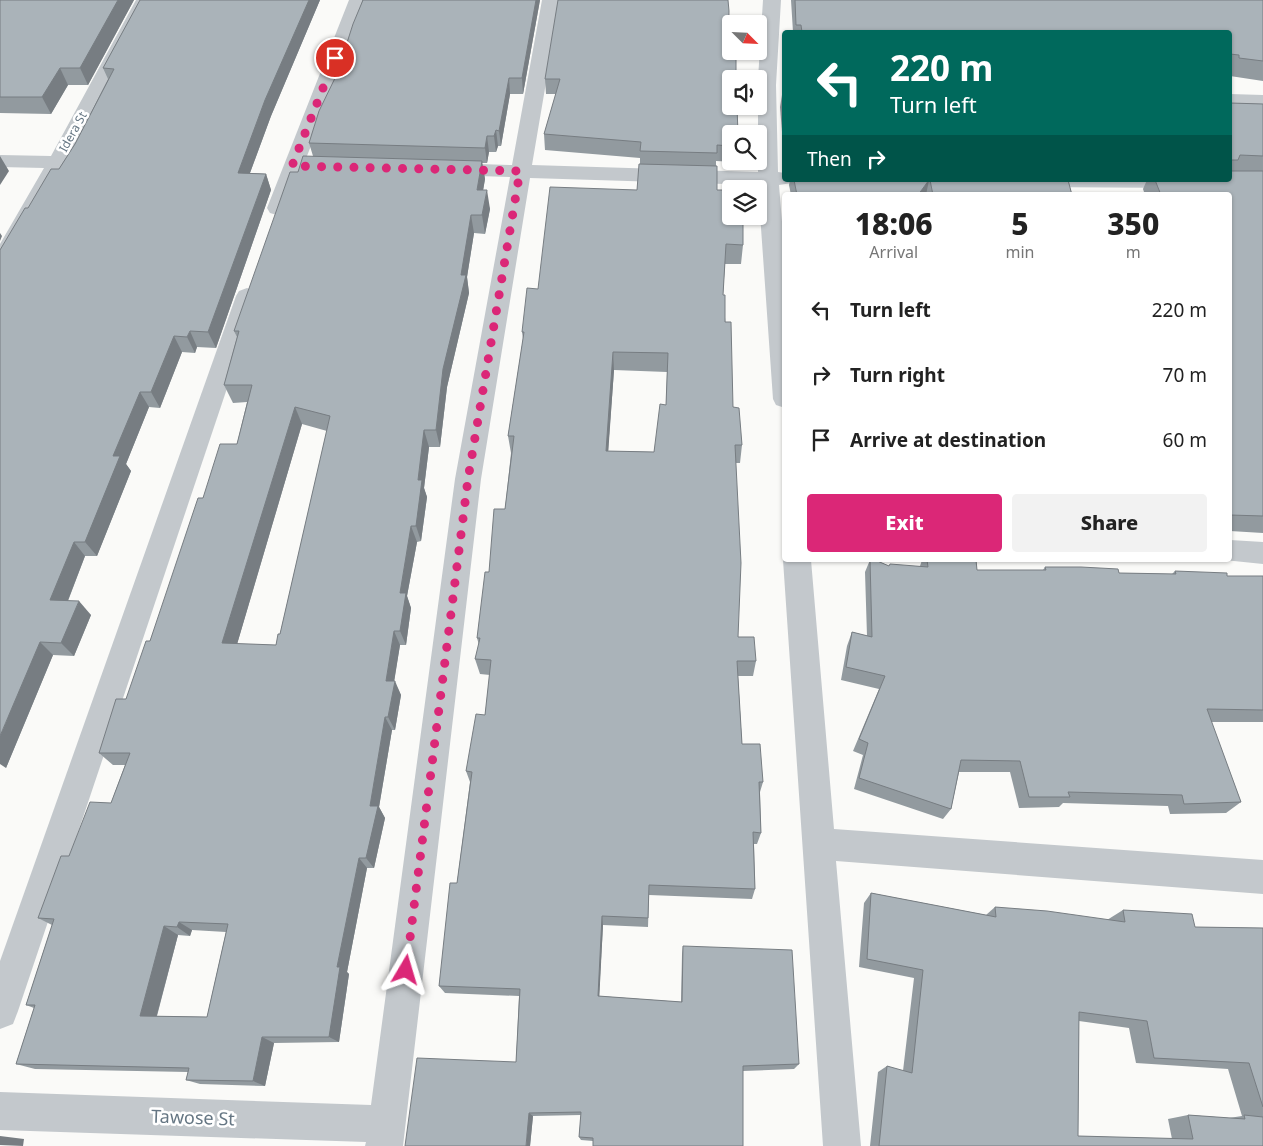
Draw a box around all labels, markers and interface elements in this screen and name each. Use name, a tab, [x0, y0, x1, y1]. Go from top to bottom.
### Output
north arrow	[722, 15, 768, 60]
map controls	[722, 15, 767, 225]
pin	[314, 37, 356, 79]
icon: arrive	[321, 44, 349, 72]
text: 220 m	[890, 44, 993, 91]
icon: left	[807, 50, 872, 115]
button: sound	[722, 70, 767, 115]
text: Turn left	[890, 89, 977, 119]
street label: Idera St	[55, 108, 91, 155]
button: search	[722, 125, 767, 170]
icon: right	[862, 145, 890, 173]
text: Then	[807, 146, 852, 172]
button: layers	[722, 180, 767, 225]
text: 18:06	[855, 203, 933, 244]
text: 5	[1011, 203, 1029, 244]
text: 350	[1107, 203, 1159, 244]
text: Arrival	[869, 241, 918, 263]
text: min	[1005, 241, 1034, 263]
text: m	[1126, 241, 1141, 263]
icon: left	[807, 296, 835, 324]
text: Turn left	[850, 297, 931, 323]
text: 220 m	[1152, 297, 1207, 323]
icon: right	[807, 361, 835, 389]
text: Turn right	[850, 362, 945, 388]
text: 70 m	[1163, 362, 1207, 388]
icon: arrive	[807, 426, 835, 454]
text: Arrive at destination	[850, 427, 1046, 453]
text: 60 m	[1163, 427, 1207, 453]
button: Exit	[807, 494, 1002, 552]
button: Share	[1012, 494, 1207, 552]
position arrow	[379, 943, 431, 995]
street label: Tawose St	[151, 1104, 236, 1130]

